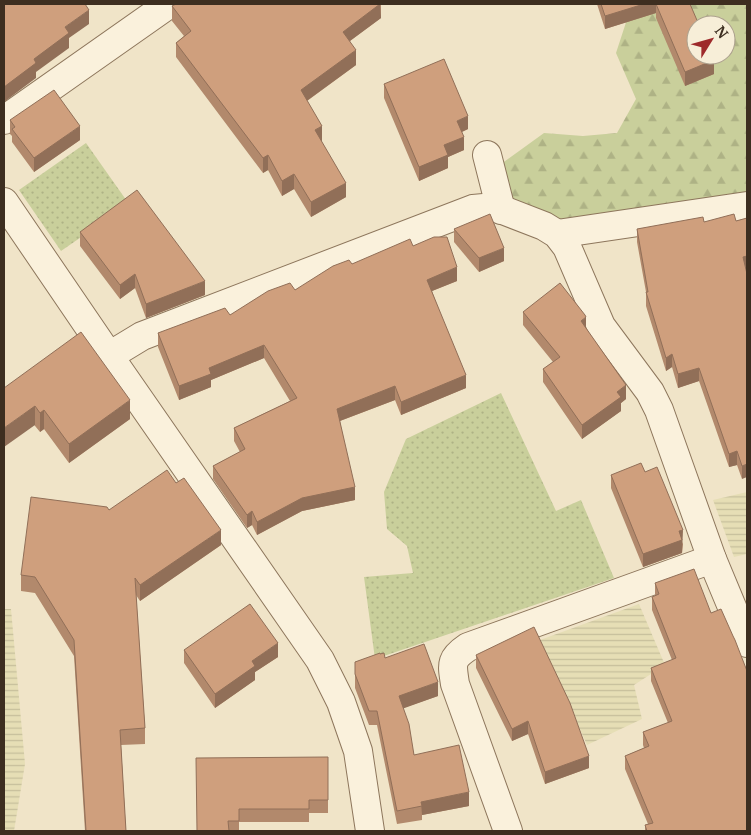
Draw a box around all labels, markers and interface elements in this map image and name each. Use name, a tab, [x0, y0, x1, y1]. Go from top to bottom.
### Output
north arrow	[686, 15, 736, 65]
text: N	[711, 22, 732, 42]

